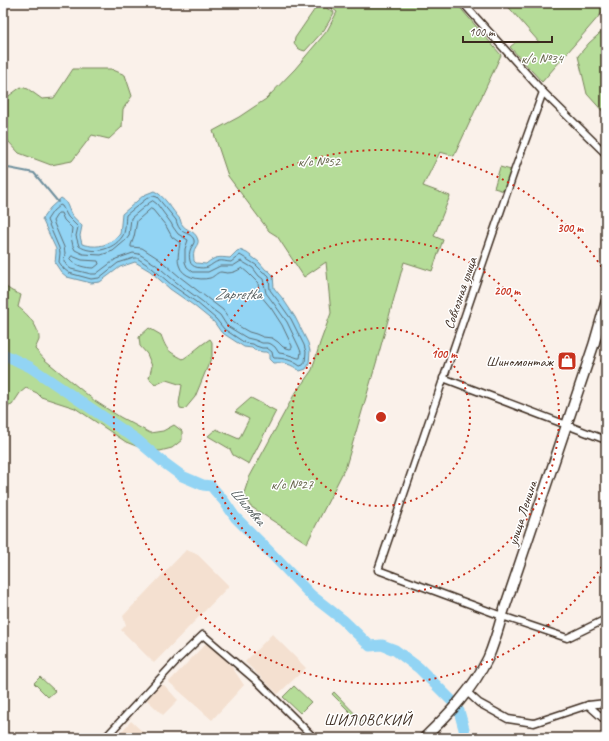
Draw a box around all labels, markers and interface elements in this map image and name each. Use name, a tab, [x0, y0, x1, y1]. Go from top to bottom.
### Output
scale bar	[463, 18, 552, 44]
text: 100 m	[469, 24, 496, 40]
park label: к/с №34	[521, 50, 565, 67]
park label: к/с №52	[298, 153, 342, 170]
text: 300 m	[557, 220, 584, 236]
street label: Совхозная улица	[440, 254, 481, 331]
text: 200 m	[494, 283, 521, 299]
water label: Zapretka	[215, 285, 263, 304]
text: 100 m	[431, 346, 458, 362]
shop icon: Шиномонтаж	[556, 350, 578, 372]
place label: Шиномонтаж	[486, 353, 555, 370]
centre of rings	[374, 410, 388, 424]
park label: к/с №27	[271, 476, 314, 493]
street label: улица Ленина	[504, 478, 541, 548]
water label: Шиловка	[226, 483, 271, 531]
district label: ШИЛОВСКИЙ	[324, 710, 414, 730]

